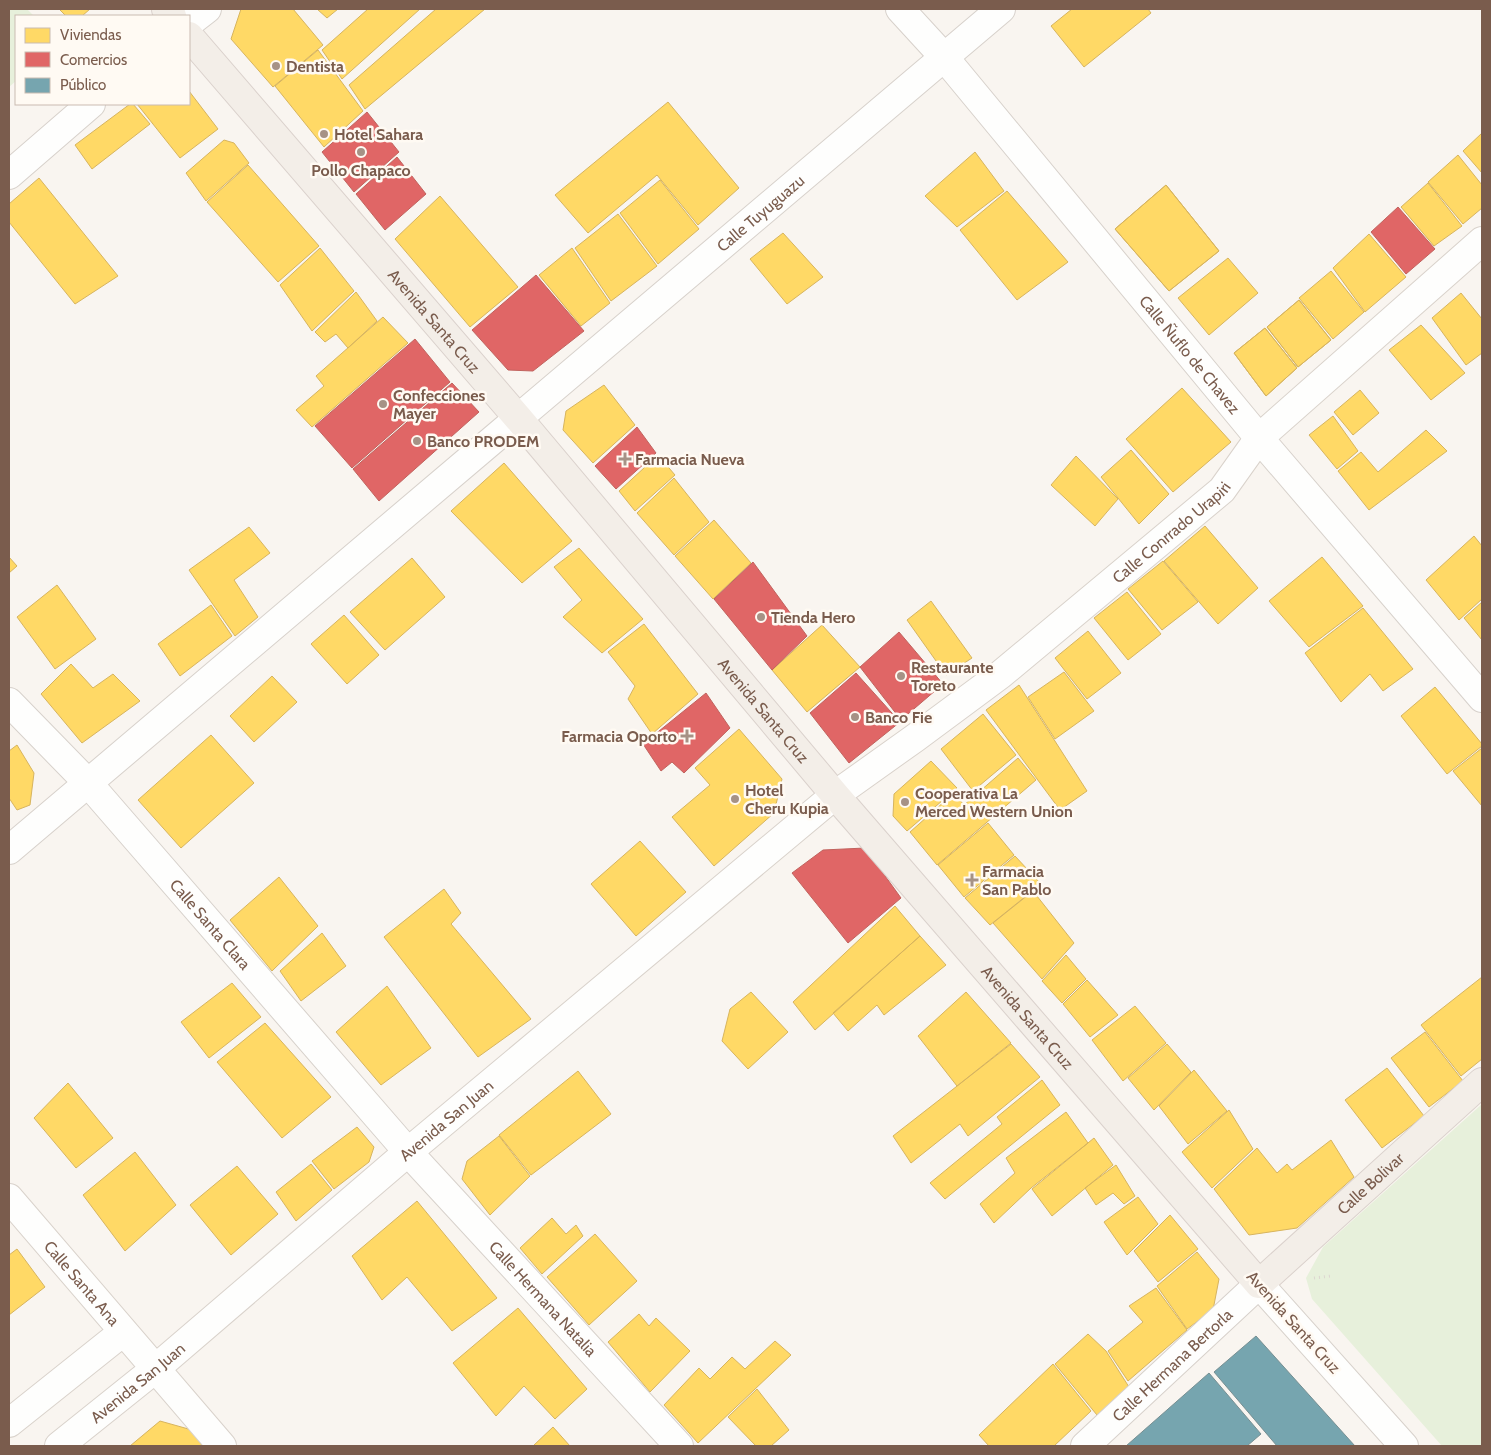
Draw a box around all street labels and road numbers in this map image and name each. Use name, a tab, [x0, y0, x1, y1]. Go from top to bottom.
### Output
street label: Calle Tuyuguazu	[713, 171, 808, 256]
street label: Avenida Santa Cruz	[384, 265, 484, 377]
street label: Calle Ñuflo de Chavez	[1135, 292, 1244, 418]
street label: Calle Conrrado Urapiri	[1109, 478, 1235, 587]
street label: Avenida Santa Cruz	[714, 654, 813, 767]
street label: Calle Santa Clara	[166, 875, 255, 974]
street label: Avenida Santa Cruz	[977, 962, 1078, 1074]
street label: Avenida San Juan	[396, 1076, 497, 1165]
street label: Calle Bolivar	[1333, 1148, 1408, 1219]
street label: Calle Santa Ana	[40, 1237, 124, 1330]
street label: Calle Hermana Natalia	[485, 1237, 601, 1361]
street label: Avenida Santa Cruz	[1243, 1267, 1345, 1378]
street label: Calle Hermana Bertorla	[1109, 1305, 1236, 1426]
street label: Avenida San Juan	[87, 1339, 189, 1427]

